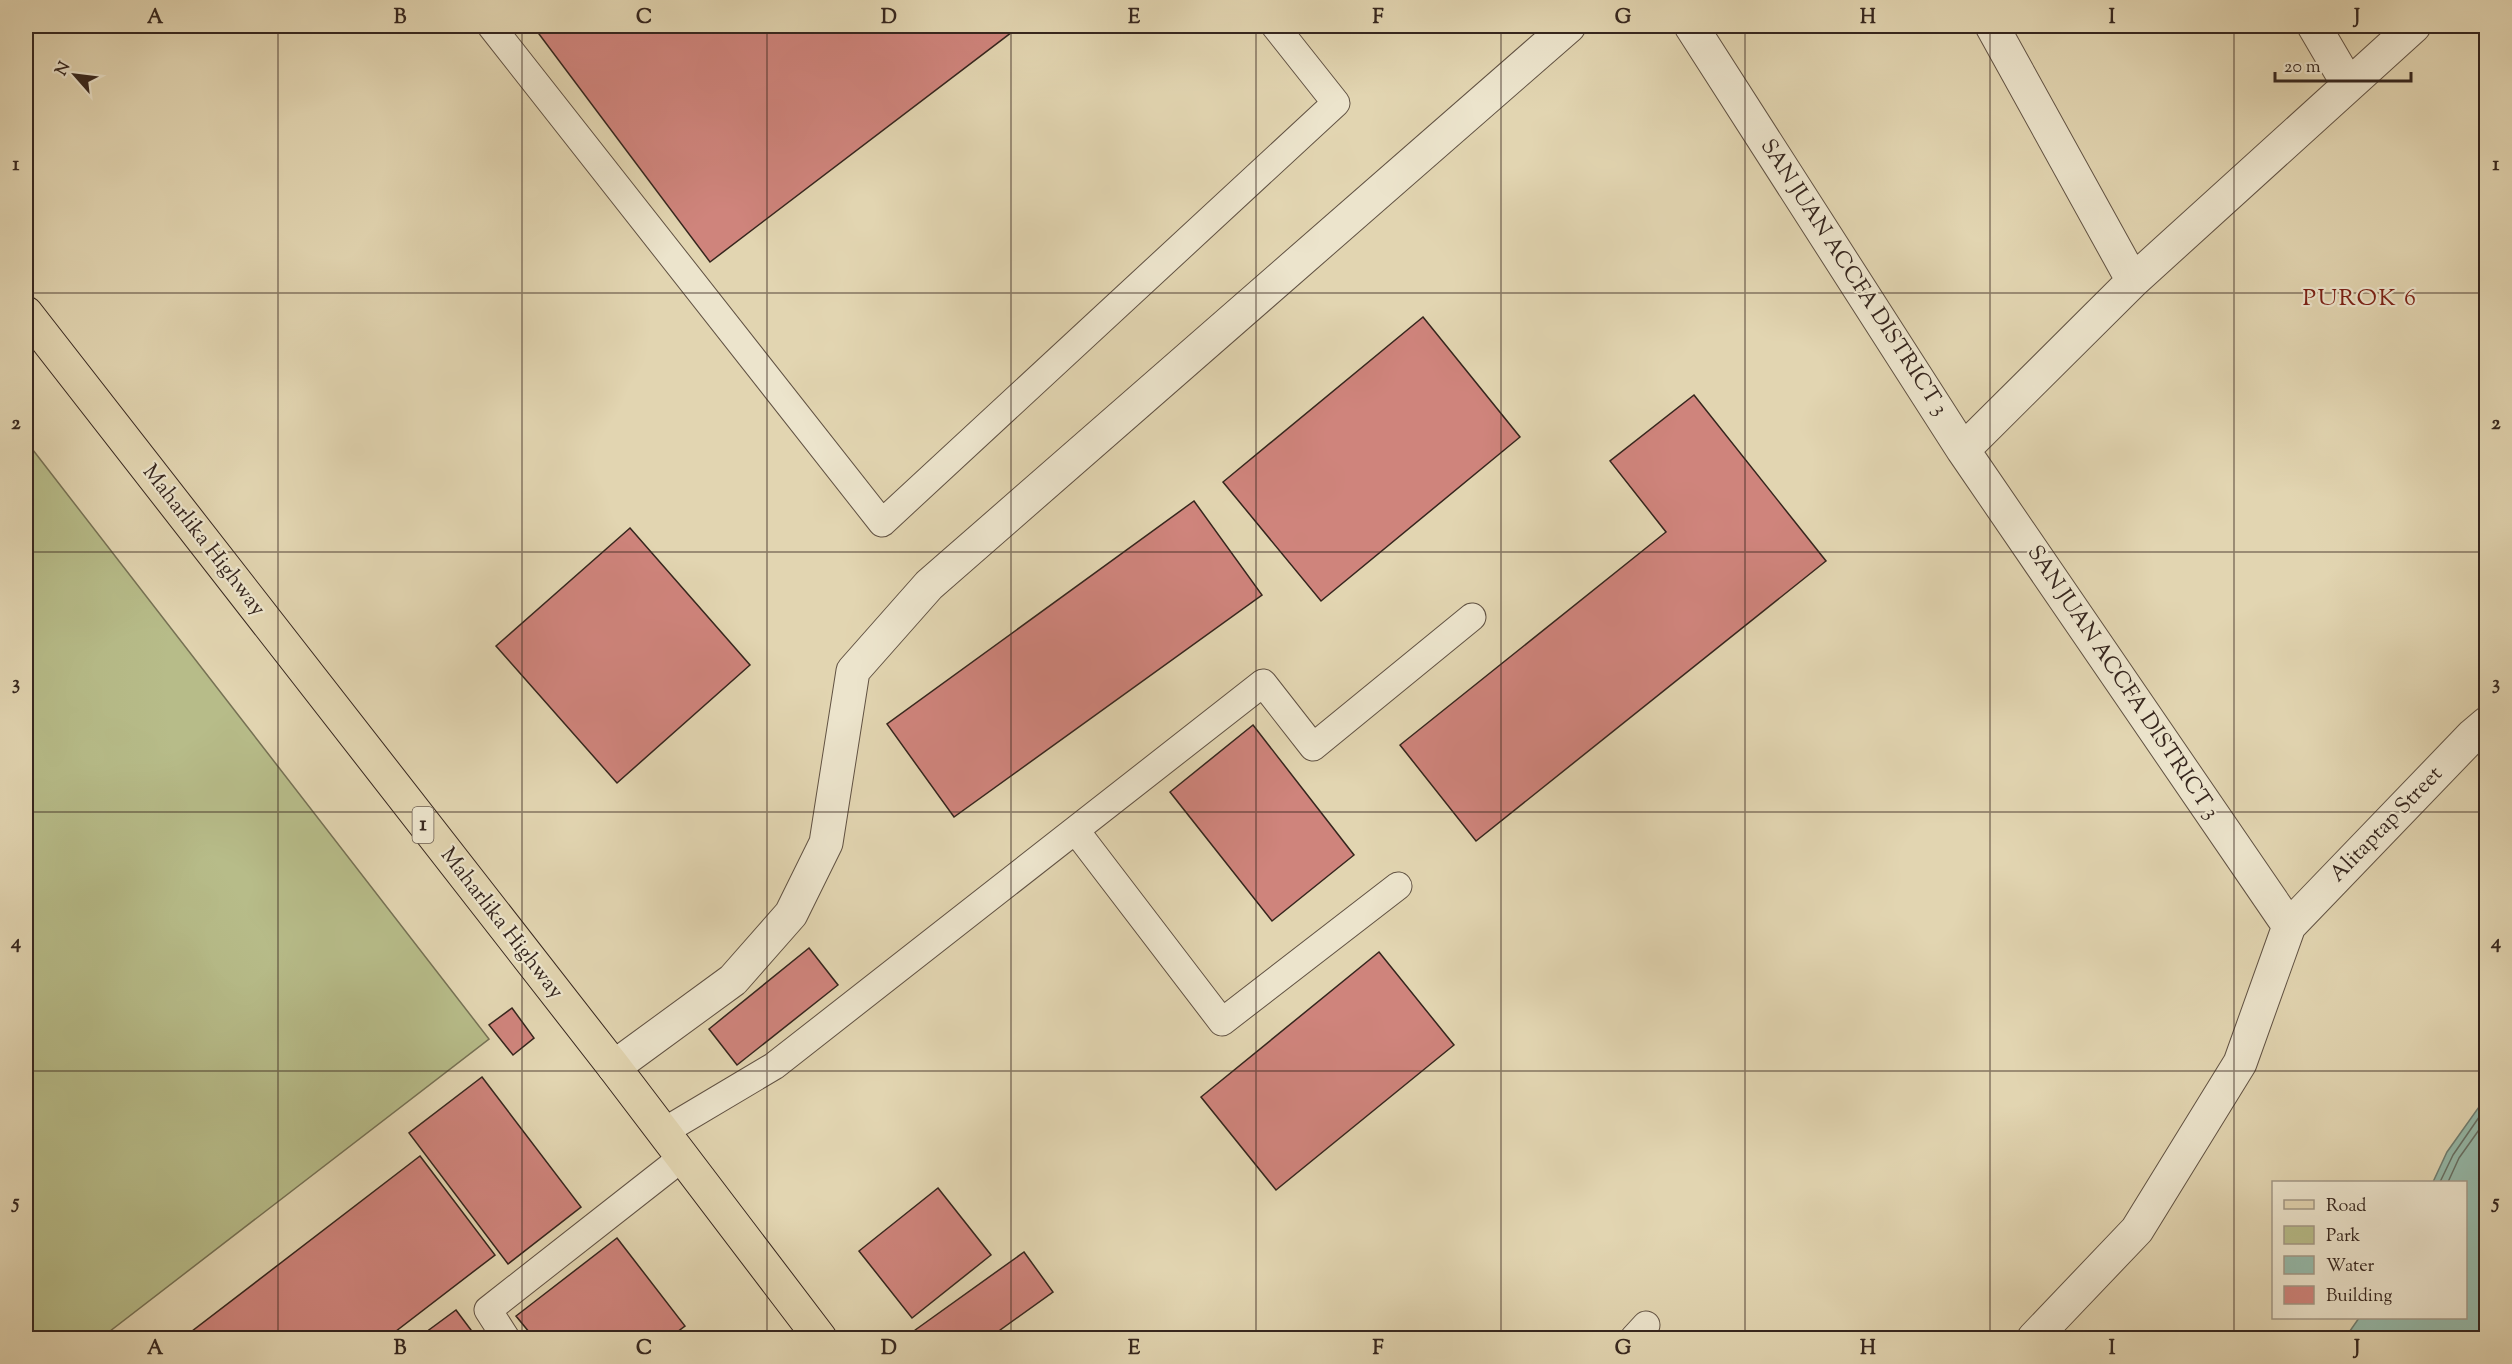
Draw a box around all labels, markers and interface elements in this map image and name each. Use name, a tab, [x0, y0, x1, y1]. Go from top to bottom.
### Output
text: A	[147, 4, 164, 33]
text: B	[394, 4, 407, 33]
text: C	[636, 4, 652, 33]
text: D	[881, 4, 897, 33]
text: E	[1128, 4, 1141, 33]
text: F	[1372, 4, 1384, 33]
text: G	[1615, 4, 1632, 33]
text: H	[1860, 4, 1876, 33]
text: I	[2109, 4, 2116, 33]
text: J	[2352, 4, 2360, 33]
north arrow	[45, 45, 105, 105]
scale bar	[2275, 45, 2412, 83]
text: 20 m	[2284, 55, 2321, 81]
text: N	[51, 58, 77, 80]
street label: SAN JUAN ACCFA DISTRICT 3	[1751, 133, 1955, 423]
text: 1	[13, 151, 20, 180]
text: 1	[2493, 151, 2500, 180]
district label: PUROK 6	[2302, 282, 2418, 316]
text: 2	[11, 410, 21, 439]
text: 2	[2491, 410, 2501, 439]
street label: Maharlika Highway	[134, 458, 272, 624]
street label: SAN JUAN ACCFA DISTRICT 3	[2018, 540, 2226, 826]
text: 3	[12, 670, 20, 699]
text: 3	[2492, 670, 2500, 699]
street label: Alitaptap Street	[2323, 759, 2451, 890]
road number: 1	[412, 807, 434, 843]
street label: Maharlika Highway	[432, 841, 570, 1007]
text: 4	[10, 929, 21, 958]
text: 4	[2490, 929, 2501, 958]
legend	[2272, 1181, 2467, 1319]
text: 5	[11, 1189, 20, 1218]
text: 5	[2491, 1189, 2500, 1218]
text: Road	[2326, 1194, 2366, 1220]
text: Park	[2326, 1224, 2361, 1250]
text: Water	[2326, 1254, 2375, 1280]
text: Building	[2326, 1284, 2392, 1310]
text: A	[147, 1335, 164, 1364]
text: B	[394, 1335, 407, 1364]
text: C	[636, 1335, 652, 1364]
text: D	[881, 1335, 897, 1364]
text: E	[1128, 1335, 1141, 1364]
text: F	[1372, 1335, 1384, 1364]
text: G	[1615, 1335, 1632, 1364]
text: H	[1860, 1335, 1876, 1364]
text: I	[2109, 1335, 2116, 1364]
text: J	[2352, 1335, 2360, 1364]

